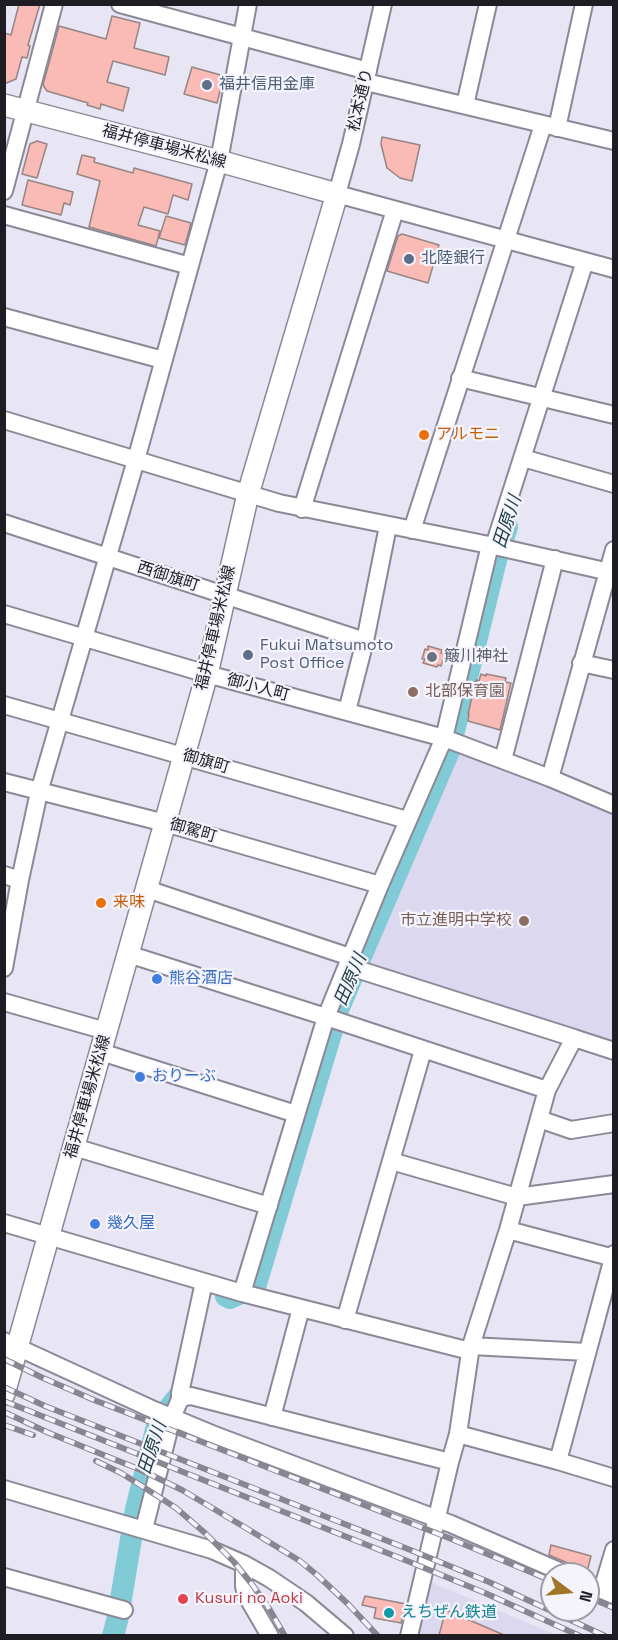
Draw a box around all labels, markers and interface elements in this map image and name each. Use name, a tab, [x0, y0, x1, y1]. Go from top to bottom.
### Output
street label: 松本通り	[344, 67, 378, 133]
place label: 福井信用金庫	[219, 75, 315, 95]
marker: 福井信用金庫	[200, 78, 214, 92]
street label: 福井停車場米松線	[100, 121, 228, 173]
place label: 北陸銀行	[421, 249, 485, 269]
marker: 北陸銀行	[402, 252, 416, 266]
place label: アルモニ	[436, 425, 500, 445]
marker: アルモニ	[417, 428, 431, 442]
water label: 田原川	[489, 493, 527, 551]
street label: 西御旗町	[135, 558, 201, 596]
street label: 福井停車場米松線	[192, 563, 240, 693]
place label: Fukui Matsumoto Post Office	[260, 636, 393, 674]
place label: 簸川神社	[444, 647, 508, 667]
marker: Fukui Matsumoto Post Office	[241, 648, 255, 662]
marker: 簸川神社	[425, 650, 439, 664]
street label: 御小人町	[225, 670, 291, 706]
place label: 北部保育園	[425, 682, 505, 702]
marker: 北部保育園	[406, 685, 420, 699]
street label: 御旗町	[180, 746, 232, 778]
street label: 御駕町	[167, 815, 219, 847]
place label: 来味	[113, 893, 145, 913]
marker: 来味	[94, 896, 108, 910]
place label: 市立進明中学校	[400, 911, 512, 931]
marker: 市立進明中学校	[517, 914, 531, 928]
water label: 田原川	[331, 951, 371, 1009]
place label: 熊谷酒店	[169, 969, 233, 989]
marker: 熊谷酒店	[150, 972, 164, 986]
street label: 福井停車場米松線	[61, 1033, 115, 1161]
place label: おりーぶ	[152, 1067, 216, 1087]
marker: おりーぶ	[133, 1070, 147, 1084]
place label: 幾久屋	[107, 1214, 155, 1234]
marker: 幾久屋	[88, 1217, 102, 1231]
water label: 田原川	[134, 1419, 172, 1477]
north arrow	[540, 1562, 600, 1622]
text: N	[574, 1588, 597, 1605]
place label: Kusuri no Aoki	[195, 1589, 303, 1609]
marker: Kusuri no Aoki	[176, 1592, 190, 1606]
place label: えちぜん鉄道	[401, 1603, 497, 1623]
marker: えちぜん鉄道	[382, 1606, 396, 1620]

